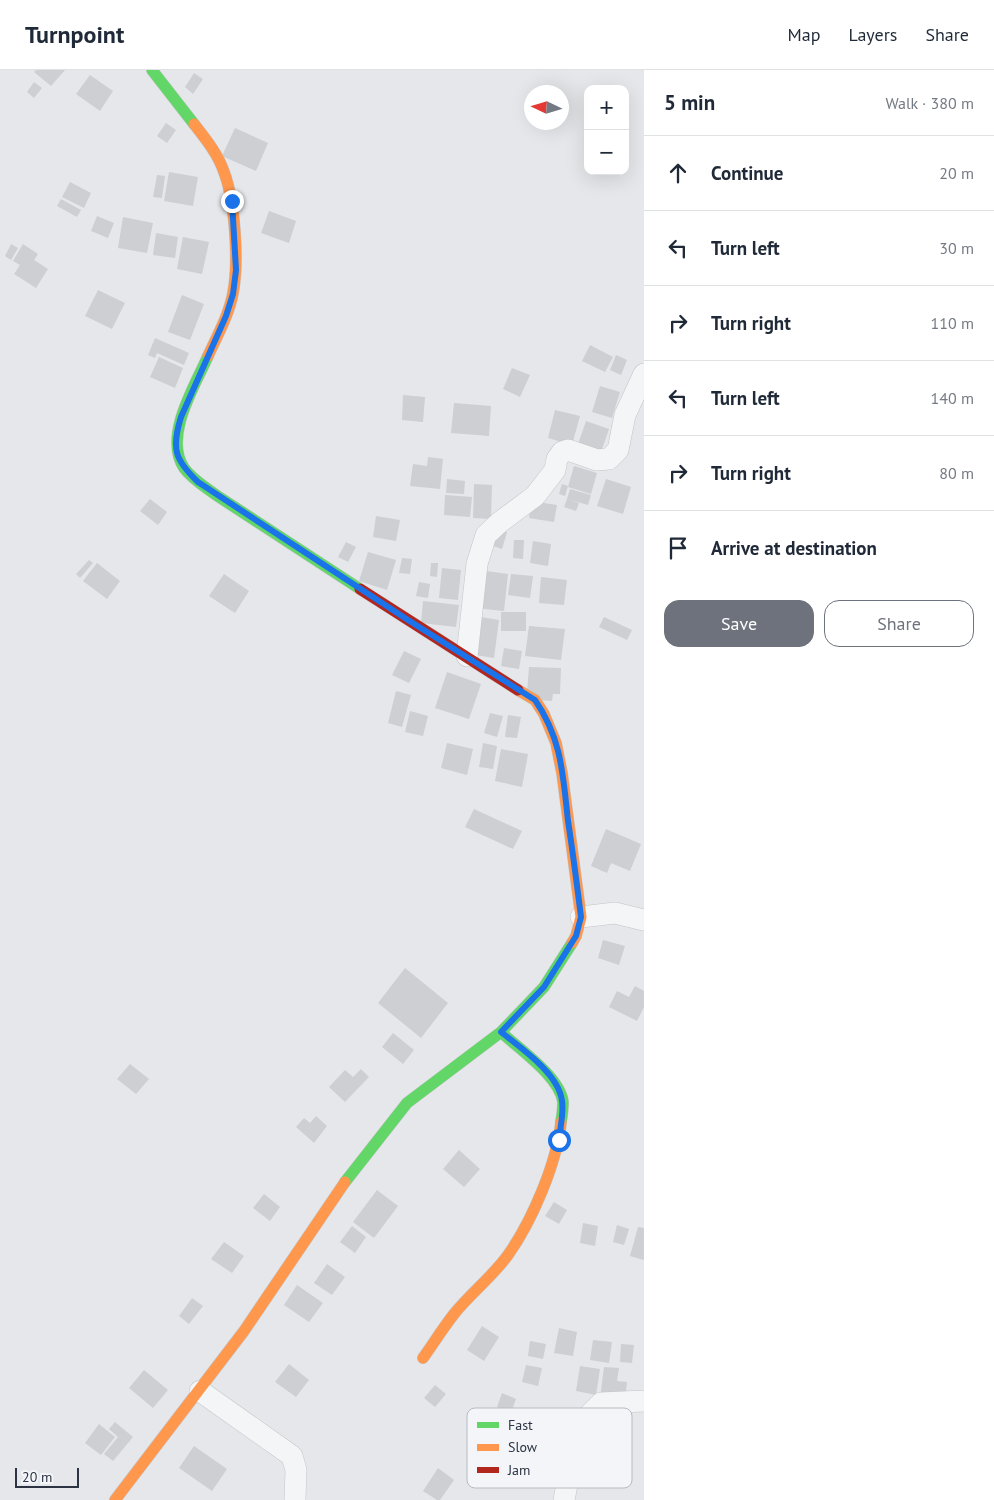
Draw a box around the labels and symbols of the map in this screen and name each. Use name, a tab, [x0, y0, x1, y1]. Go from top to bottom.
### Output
north arrow	[524, 85, 569, 130]
route end	[221, 190, 244, 213]
route start	[548, 1129, 571, 1152]
legend	[467, 1408, 632, 1488]
text: Fast	[508, 1416, 533, 1434]
text: Slow	[508, 1438, 538, 1456]
text: Jam	[507, 1461, 530, 1479]
scale bar	[15, 1465, 79, 1488]

